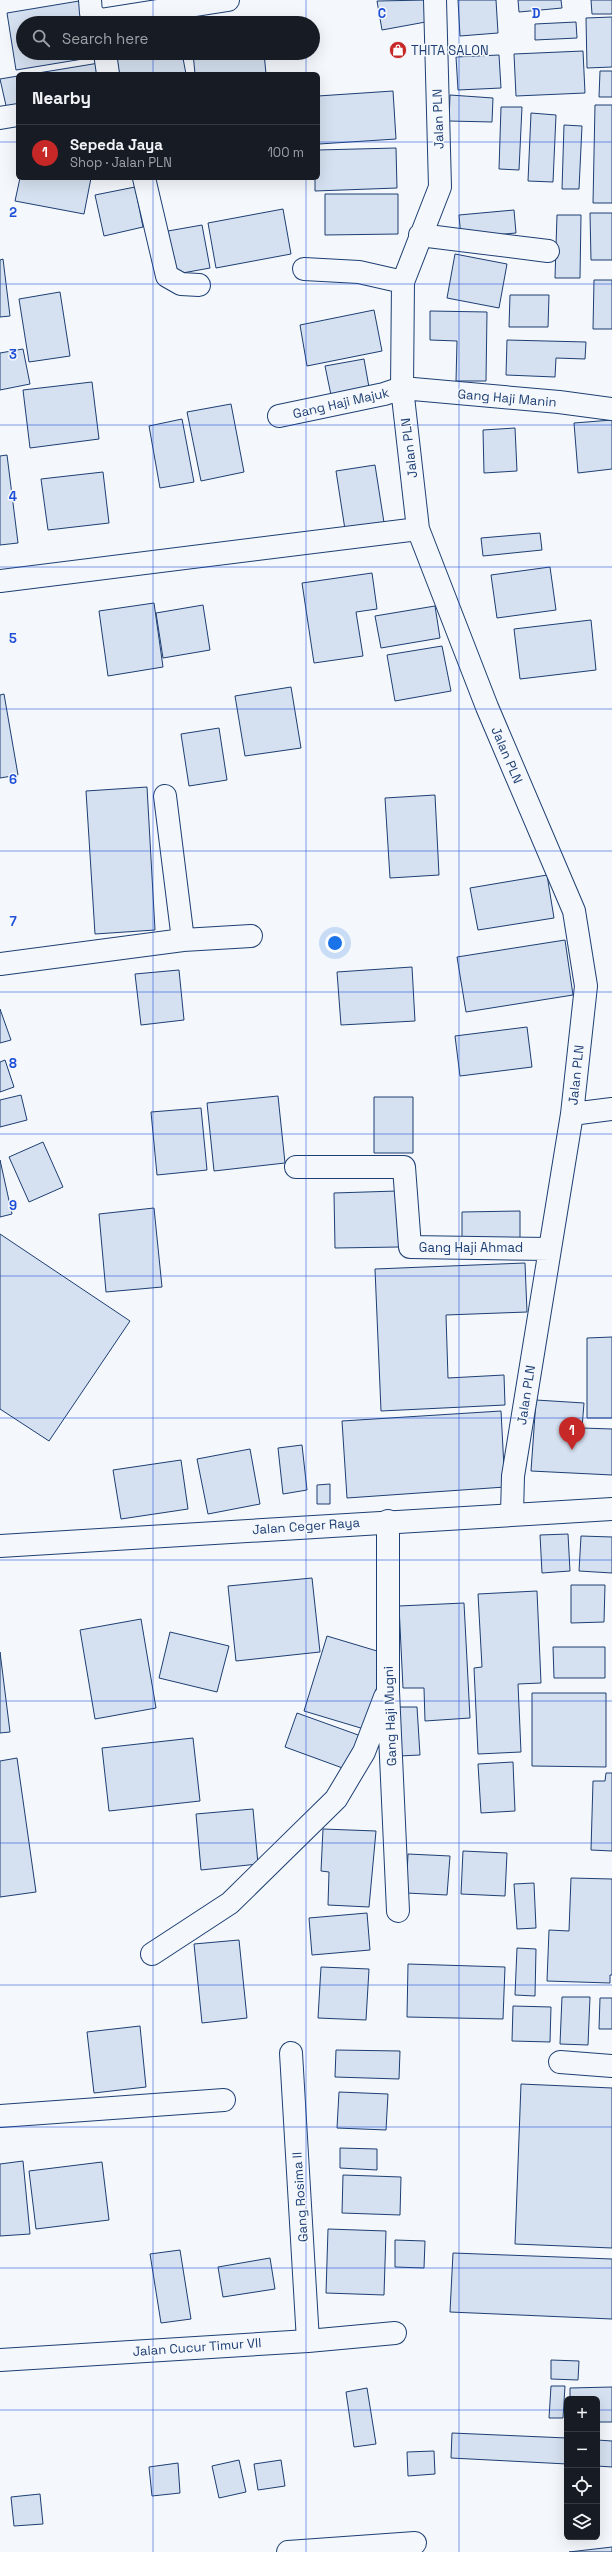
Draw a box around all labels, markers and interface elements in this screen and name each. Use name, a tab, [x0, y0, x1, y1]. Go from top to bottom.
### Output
text: C	[378, 5, 386, 22]
text: D	[532, 5, 541, 22]
search box	[16, 16, 320, 60]
icon: search	[30, 27, 52, 49]
text: Search here	[62, 29, 148, 48]
shop icon: THITA SALON	[388, 40, 408, 60]
place label: THITA SALON	[411, 42, 489, 59]
text: Nearby	[32, 87, 91, 109]
street label: Jalan PLN	[428, 89, 448, 149]
text: Sepeda Jaya	[70, 135, 163, 154]
text: 1	[42, 144, 48, 161]
text: 100 m	[267, 144, 304, 161]
text: Shop · Jalan PLN	[70, 154, 172, 171]
text: 2	[9, 204, 17, 221]
text: 3	[9, 346, 17, 363]
street label: Gang Haji Majuk	[291, 384, 391, 422]
street label: Gang Haji Manin	[457, 385, 557, 411]
street label: Jalan PLN	[397, 417, 421, 479]
text: 4	[9, 488, 17, 505]
text: 5	[9, 630, 17, 647]
street label: Jalan PLN	[487, 724, 527, 786]
text: 6	[9, 771, 17, 788]
text: 7	[9, 913, 17, 930]
your location	[325, 933, 345, 953]
street label: Jalan PLN	[564, 1044, 588, 1106]
text: 8	[9, 1055, 17, 1072]
text: 9	[9, 1197, 17, 1214]
street label: Gang Haji Ahmad	[419, 1239, 523, 1256]
street label: Jalan PLN	[513, 1364, 539, 1426]
pin: 1	[559, 1417, 585, 1450]
street label: Jalan Ceger Raya	[251, 1514, 361, 1538]
street label: Gang Haji Mugni	[380, 1666, 400, 1766]
street label: Gang Rosima II	[288, 2151, 312, 2243]
street label: Jalan Cucur Timur VII	[132, 2334, 262, 2360]
map controls	[564, 2396, 600, 2540]
button: +	[564, 2396, 600, 2432]
button: −	[564, 2432, 600, 2468]
button: locate	[564, 2468, 600, 2504]
button: layers	[564, 2504, 600, 2540]

